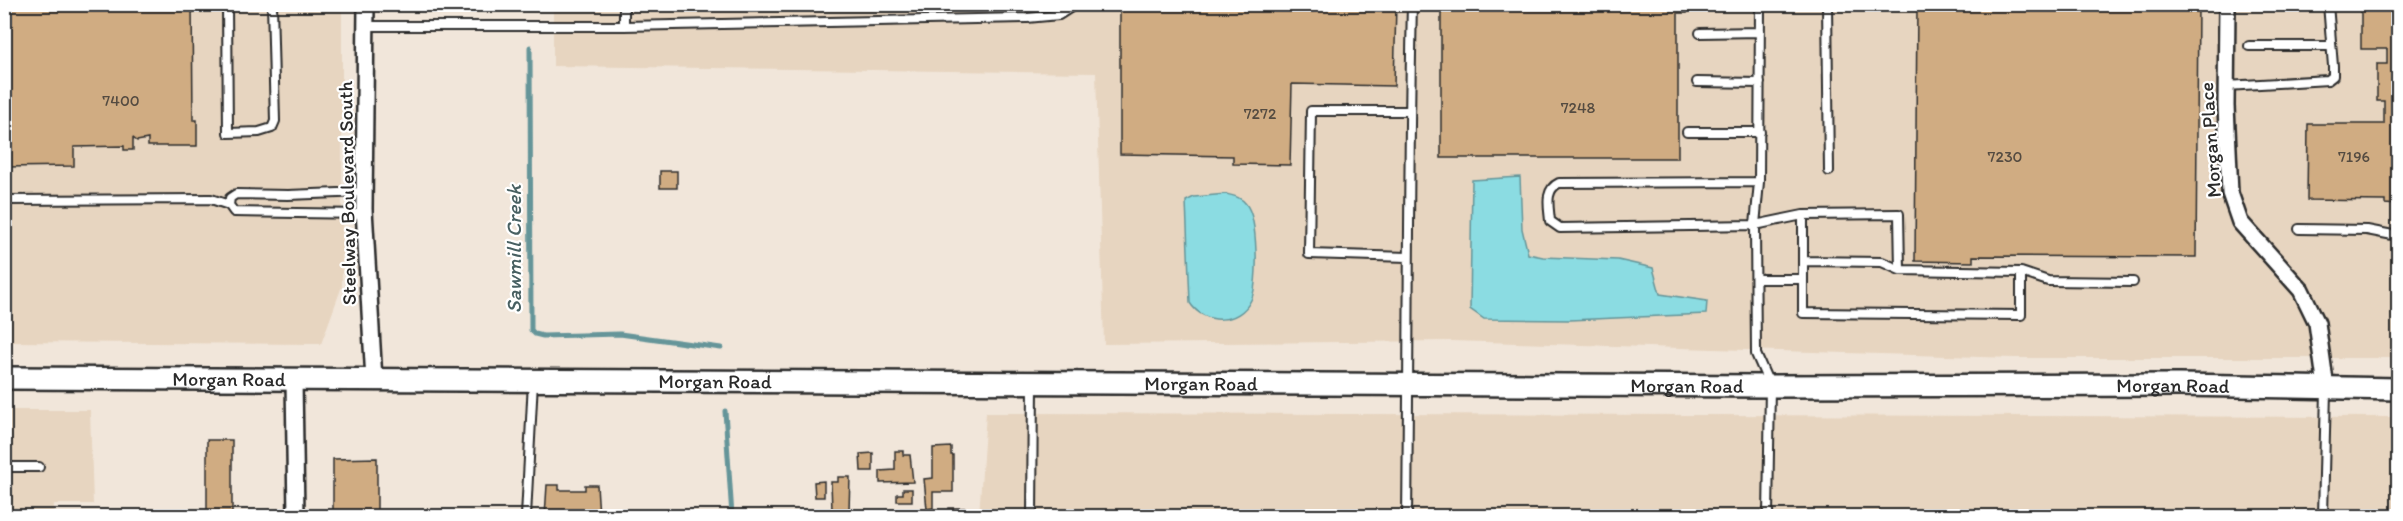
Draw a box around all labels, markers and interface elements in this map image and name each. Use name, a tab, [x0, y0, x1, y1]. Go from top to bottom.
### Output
street label: Steelway Boulevard South	[333, 80, 361, 305]
street label: Morgan Place	[2194, 81, 2226, 199]
house number: 7400	[102, 91, 140, 110]
house number: 7248	[1561, 98, 1596, 117]
house number: 7272	[1244, 104, 1277, 123]
house number: 7230	[1988, 147, 2022, 166]
house number: 7196	[2338, 147, 2370, 166]
water label: Sawmill Creek	[501, 184, 526, 313]
street label: Morgan Road	[172, 367, 286, 391]
street label: Morgan Road	[658, 369, 772, 393]
street label: Morgan Road	[1144, 371, 1258, 396]
street label: Morgan Road	[1630, 373, 1744, 398]
street label: Morgan Road	[2116, 373, 2230, 398]

